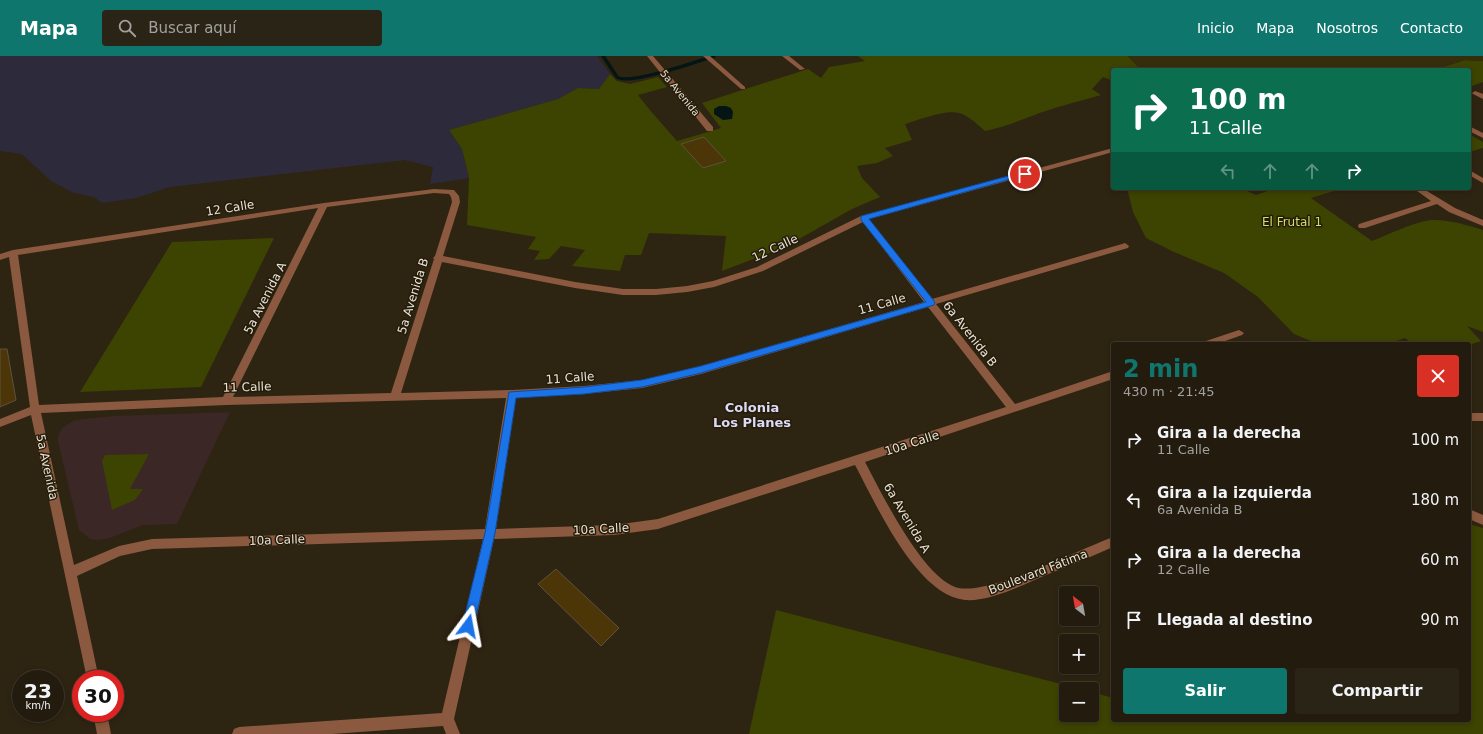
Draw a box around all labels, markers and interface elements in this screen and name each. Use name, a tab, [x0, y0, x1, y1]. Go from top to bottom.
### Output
search box	[102, 10, 382, 46]
text: Mapa	[20, 17, 78, 39]
icon: search	[116, 17, 138, 39]
text: Buscar aquí	[148, 19, 237, 37]
text: Inicio	[1197, 20, 1234, 36]
text: Mapa	[1256, 20, 1294, 36]
text: Nosotros	[1316, 20, 1378, 36]
text: Contacto	[1400, 20, 1463, 36]
street label: 5a Avenida	[658, 68, 702, 118]
text: 100 m	[1189, 83, 1286, 116]
icon: right	[1123, 84, 1175, 136]
text: 11 Calle	[1189, 117, 1262, 138]
pin	[1008, 157, 1042, 191]
icon: left	[1217, 160, 1239, 182]
icon: ahead	[1259, 160, 1281, 182]
icon: ahead	[1301, 160, 1323, 182]
icon: right	[1343, 160, 1365, 182]
icon: arrive	[1014, 163, 1036, 185]
street label: 12 Calle	[205, 197, 255, 219]
park label: El Frutal 1	[1262, 215, 1322, 229]
street label: 12 Calle	[750, 231, 800, 265]
street label: 5a Avenida B	[395, 256, 431, 336]
street label: 5a Avenida A	[241, 259, 289, 336]
street label: 11 Calle	[857, 291, 907, 317]
street label: 6a Avenida B	[940, 299, 1000, 369]
text: 2 min	[1123, 355, 1198, 383]
button: close	[1417, 355, 1459, 397]
street label: 11 Calle	[545, 369, 595, 387]
street label: 11 Calle	[222, 379, 272, 395]
text: 430 m · 21:45	[1123, 384, 1214, 399]
district label: Colonia Los Planes	[713, 400, 791, 430]
text: Gira a la derecha	[1157, 424, 1301, 442]
street label: 10a Calle	[883, 428, 941, 458]
icon: right	[1123, 429, 1145, 451]
text: 100 m	[1411, 431, 1459, 449]
street label: 5a Avenida	[33, 433, 61, 501]
text: 11 Calle	[1157, 442, 1210, 457]
street label: 6a Avenida A	[881, 481, 934, 556]
text: Gira a la izquierda	[1157, 484, 1312, 502]
icon: left	[1123, 489, 1145, 511]
text: 180 m	[1411, 491, 1459, 509]
text: 6a Avenida B	[1157, 502, 1242, 517]
street label: 10a Calle	[573, 521, 629, 537]
street label: 10a Calle	[249, 532, 305, 548]
text: Gira a la derecha	[1157, 544, 1301, 562]
street label: Boulevard Fátima	[987, 547, 1089, 597]
icon: right	[1123, 549, 1145, 571]
text: 60 m	[1421, 551, 1459, 569]
text: 12 Calle	[1157, 562, 1210, 577]
north arrow	[1059, 586, 1099, 626]
map controls	[1059, 586, 1099, 722]
position arrow	[447, 605, 489, 647]
icon: arrive	[1123, 609, 1145, 631]
text: Llegada al destino	[1157, 611, 1312, 629]
text: 90 m	[1421, 611, 1459, 629]
button: +	[1059, 634, 1099, 674]
button: Salir	[1123, 668, 1287, 714]
button: Compartir	[1295, 668, 1459, 714]
speed limit sign: 30	[72, 670, 124, 722]
text: 23	[24, 679, 52, 703]
button: −	[1059, 682, 1099, 722]
text: km/h	[25, 700, 51, 711]

